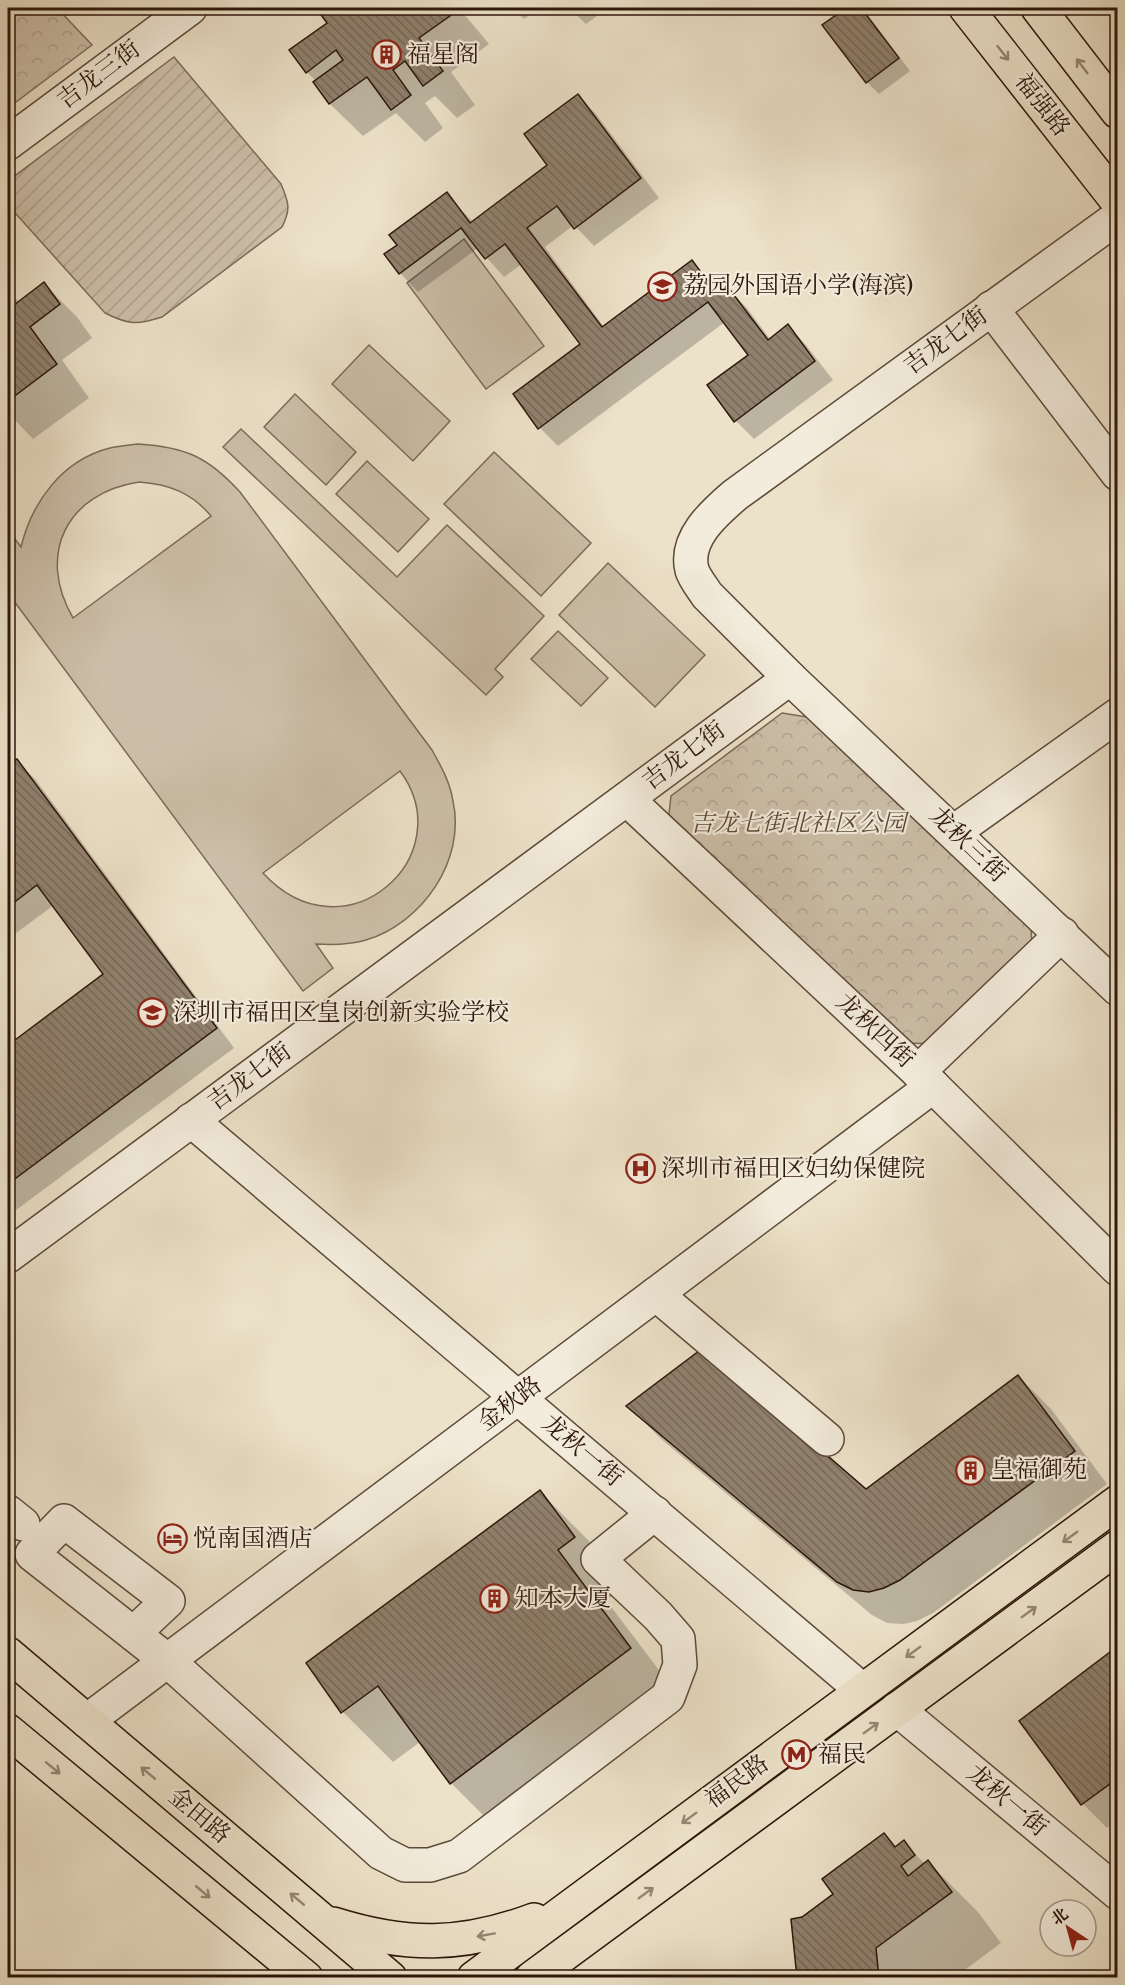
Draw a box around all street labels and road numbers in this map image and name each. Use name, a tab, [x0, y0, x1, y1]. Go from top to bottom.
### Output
street label: 吉龙三街	[52, 34, 146, 116]
street label: 福强路	[1008, 67, 1076, 143]
street label: 吉龙七街	[898, 301, 994, 381]
street label: 吉龙七街	[637, 715, 731, 797]
street label: 龙秋三街	[923, 801, 1013, 889]
street label: 龙秋四街	[830, 987, 920, 1075]
street label: 吉龙七街	[202, 1037, 298, 1117]
street label: 金秋路	[472, 1370, 548, 1438]
street label: 龙秋一街	[536, 1409, 628, 1493]
street label: 福民路	[699, 1749, 775, 1815]
street label: 龙秋一街	[961, 1759, 1053, 1843]
street label: 金田路	[162, 1781, 236, 1851]

